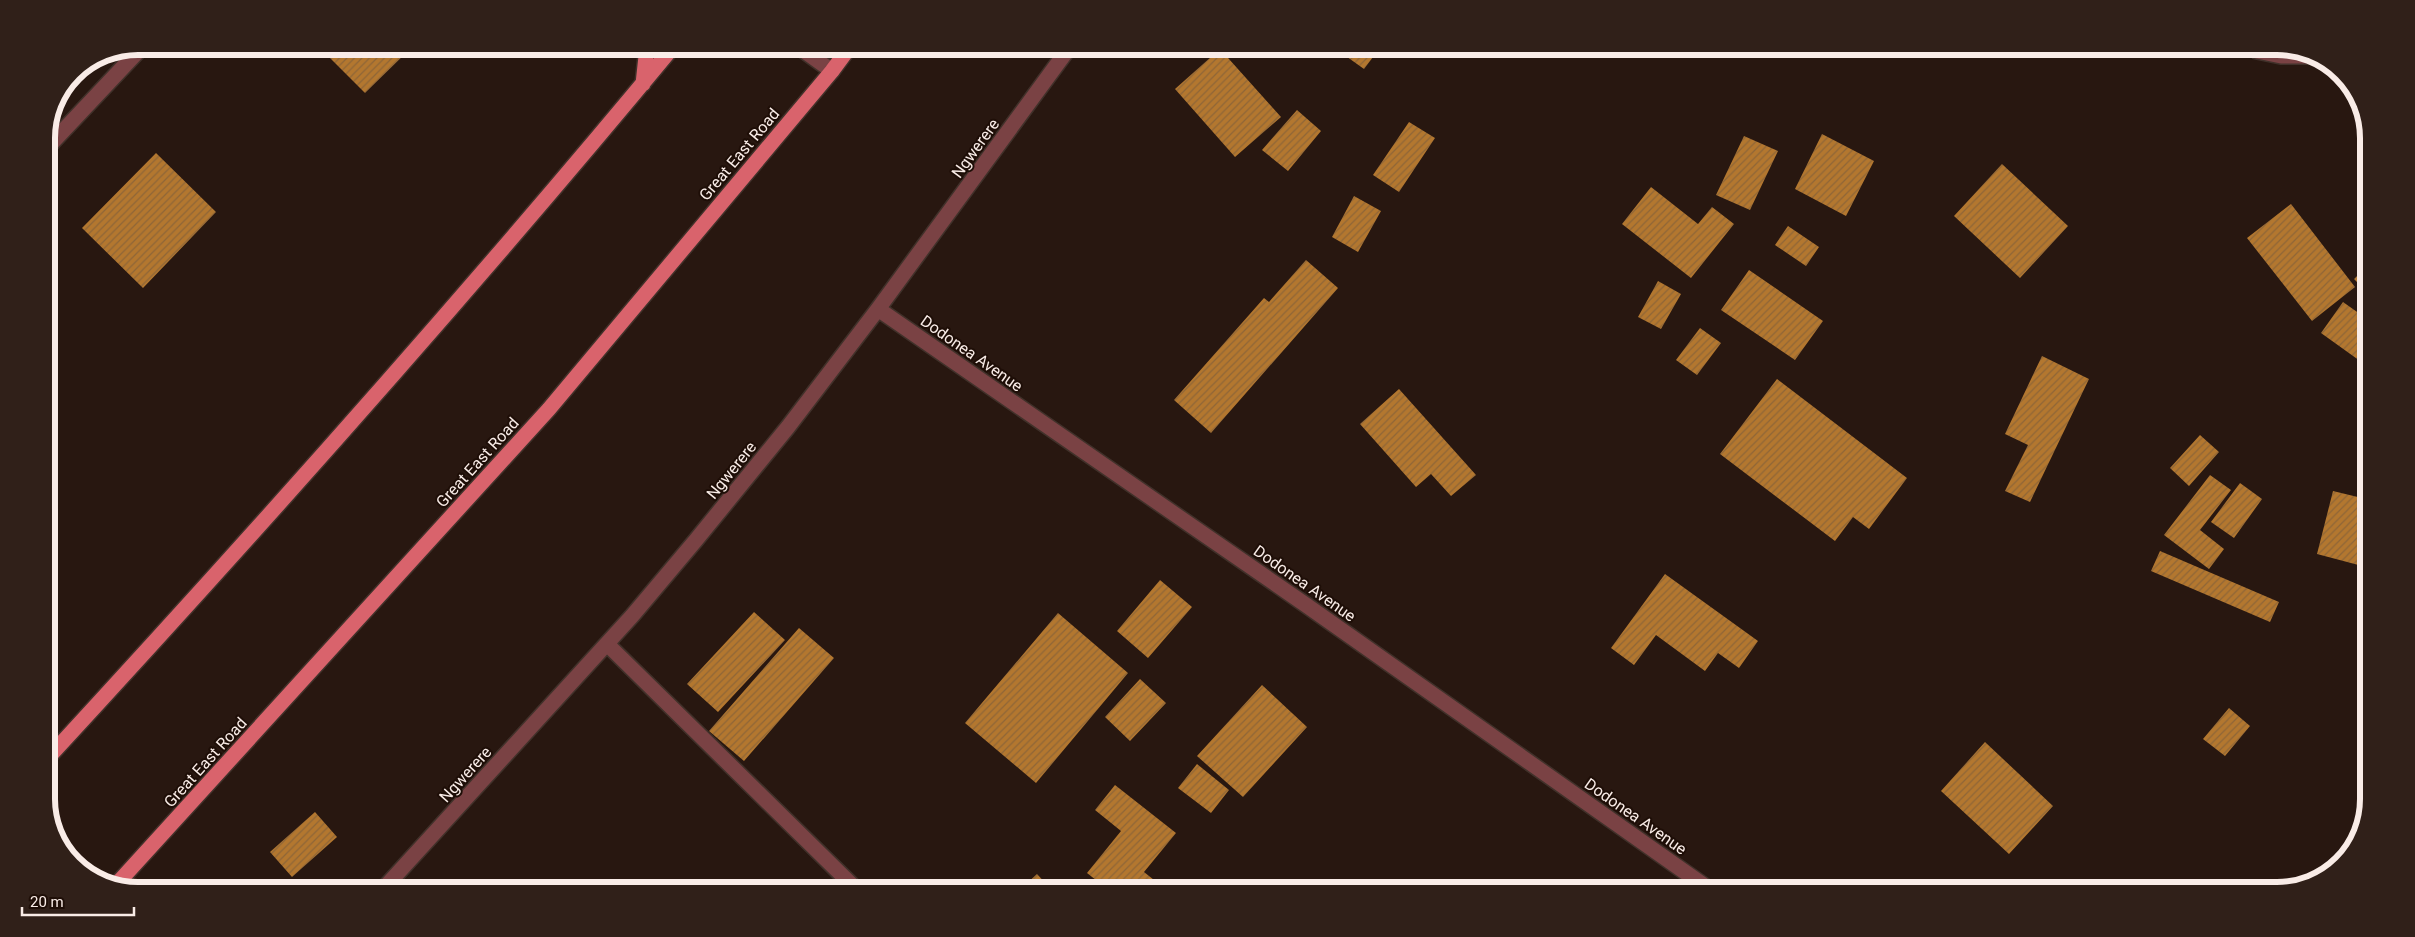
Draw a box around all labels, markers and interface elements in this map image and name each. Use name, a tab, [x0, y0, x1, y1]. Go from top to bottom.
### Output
street label: Great East Road	[695, 104, 783, 204]
street label: Ngwerere	[948, 115, 1003, 182]
street label: Dodonea Avenue	[917, 311, 1026, 396]
street label: Great East Road	[432, 413, 523, 511]
street label: Ngwerere	[702, 438, 760, 503]
street label: Dodonea Avenue	[1250, 541, 1359, 626]
street label: Great East Road	[160, 713, 251, 811]
street label: Ngwerere	[435, 743, 495, 806]
street label: Dodonea Avenue	[1581, 774, 1690, 859]
scale bar	[22, 884, 135, 916]
text: 20 m	[30, 893, 64, 911]

